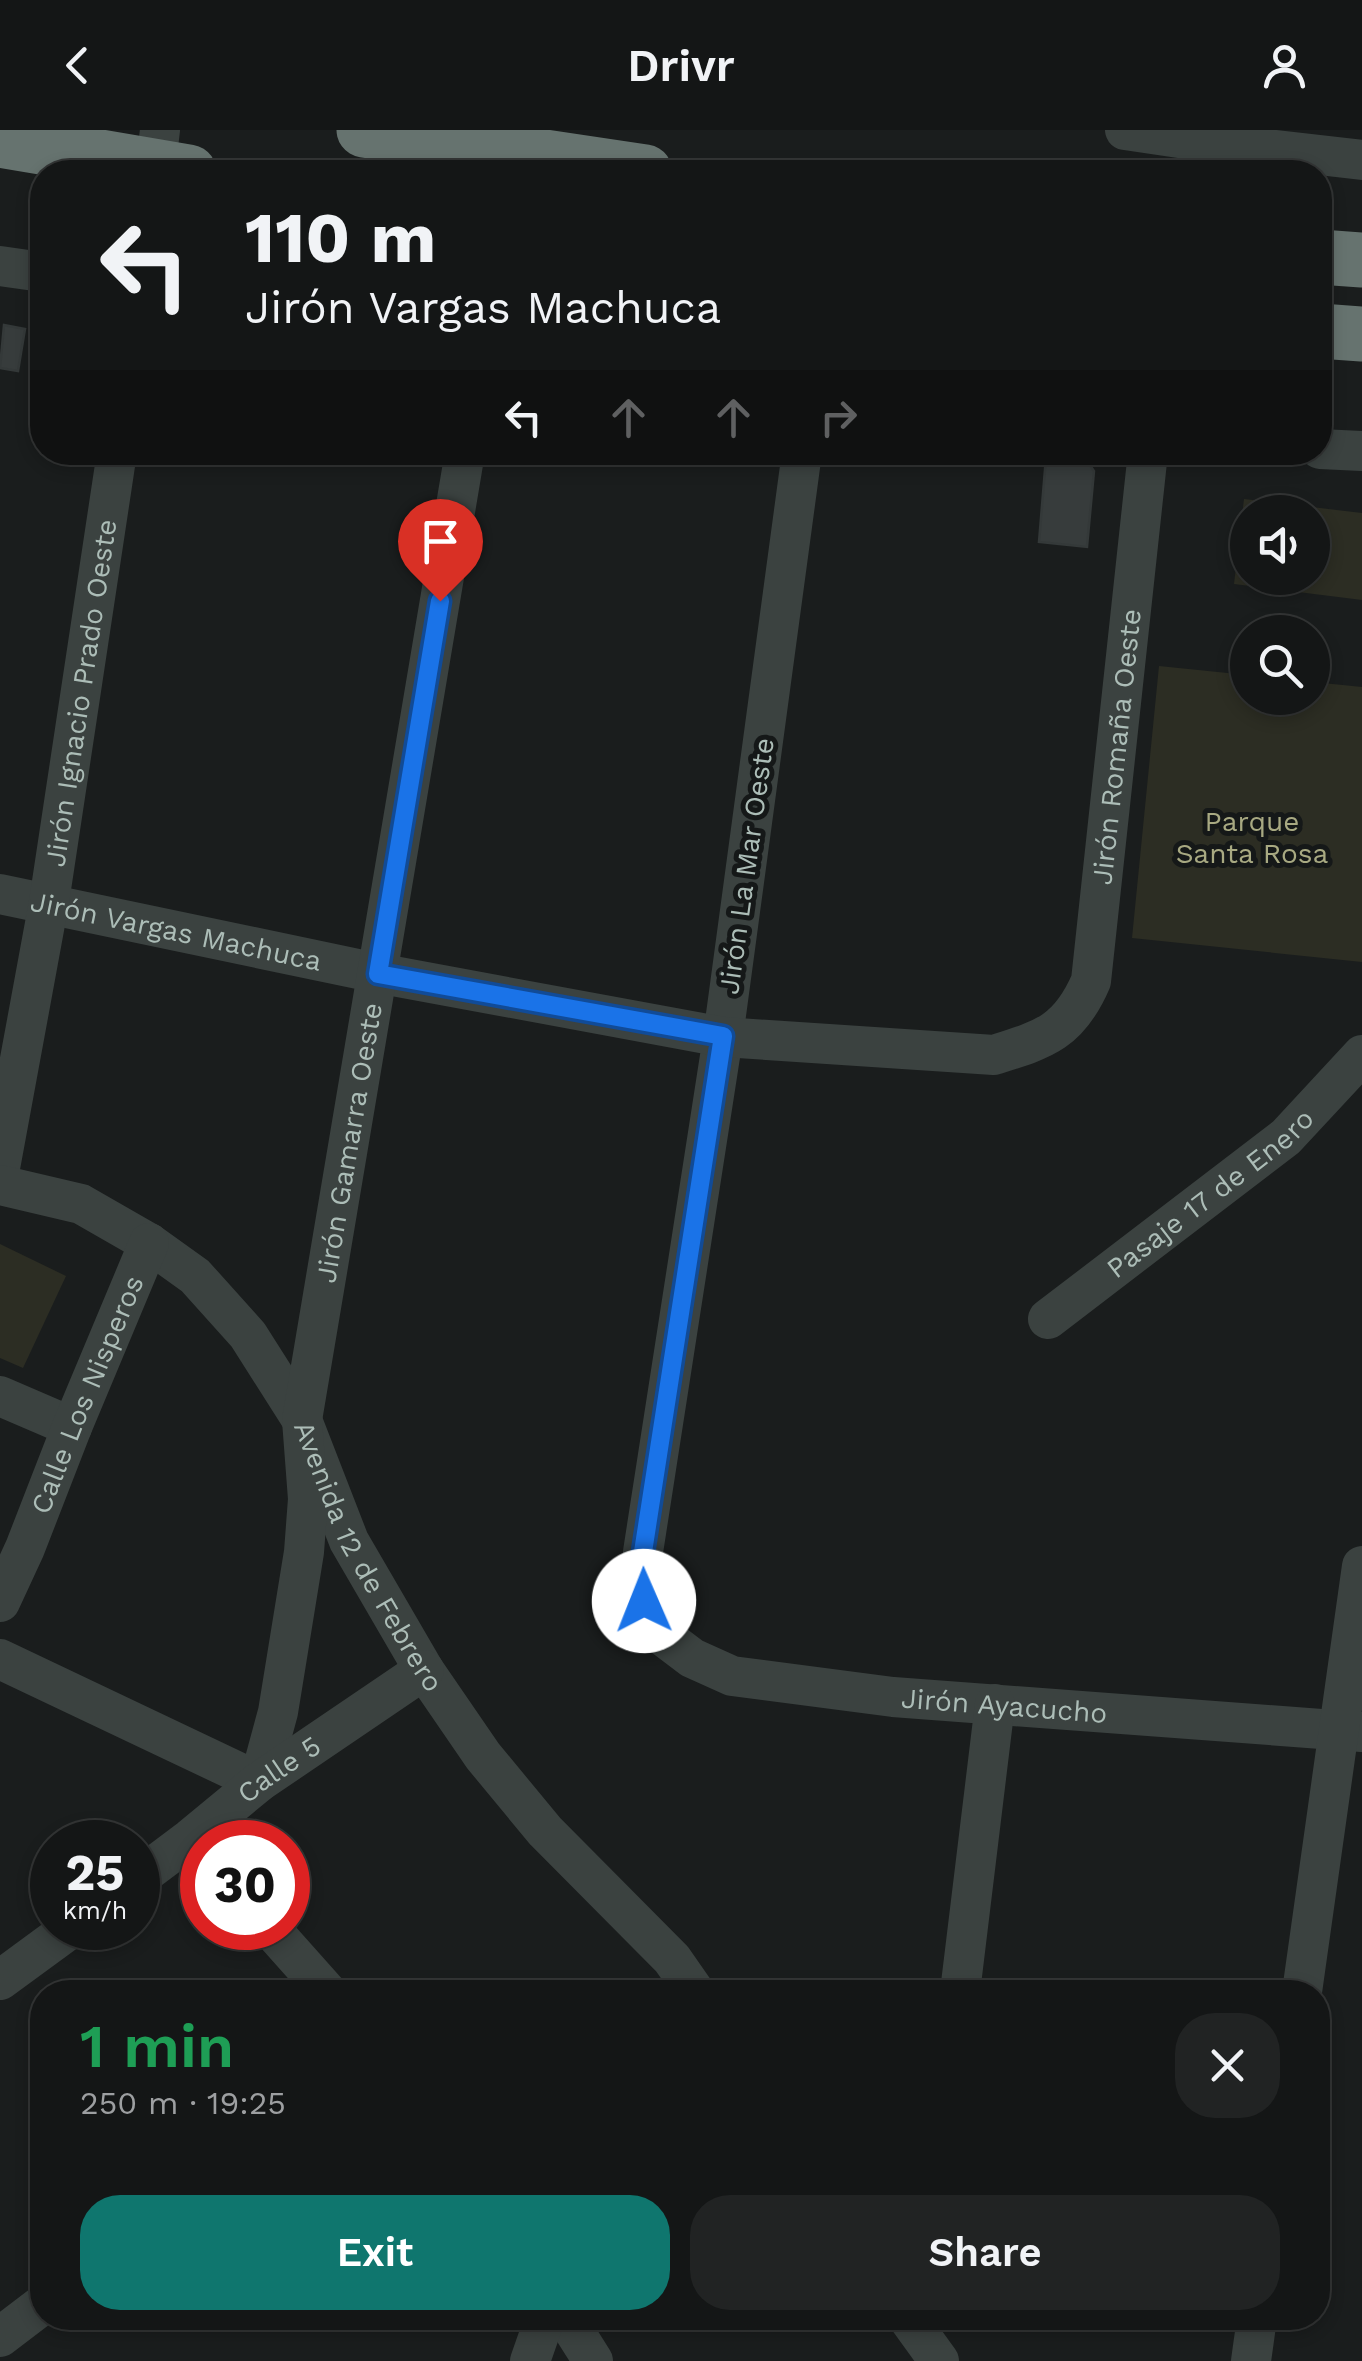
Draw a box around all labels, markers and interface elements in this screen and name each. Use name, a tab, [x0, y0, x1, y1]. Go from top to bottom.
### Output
icon: back	[50, 38, 105, 93]
icon: person	[1257, 38, 1312, 93]
text: Drivr	[627, 39, 735, 92]
text: 110 m	[245, 197, 436, 279]
icon: left	[80, 200, 210, 330]
text: Jirón Vargas Machuca	[245, 281, 721, 334]
icon: left	[496, 390, 551, 445]
icon: ahead	[601, 390, 656, 445]
icon: ahead	[706, 390, 761, 445]
icon: right	[811, 390, 866, 445]
map controls	[1230, 495, 1330, 715]
button: sound	[1230, 495, 1330, 595]
pin	[398, 499, 483, 602]
icon: arrive	[413, 514, 468, 569]
street label: Jirón Ignacio Prado Oeste	[39, 517, 124, 869]
street label: Jirón Romaña Oeste	[1085, 607, 1148, 886]
button: search	[1230, 615, 1330, 715]
street label: Jirón La Mar Oeste	[712, 736, 781, 997]
park label: Parque Santa Rosa	[1176, 805, 1328, 870]
street label: Jirón Vargas Machuca	[28, 885, 325, 978]
street label: Jirón Gamarra Oeste	[309, 1000, 389, 1285]
street label: Pasaje 17 de Enero	[1100, 1102, 1320, 1285]
street label: Calle Los Nisperos	[24, 1271, 151, 1518]
street label: Avenida 12 de Febrero	[287, 1416, 450, 1698]
position arrow	[592, 1549, 696, 1653]
street label: Jirón Ayacucho	[900, 1682, 1108, 1730]
street label: Calle 5	[231, 1729, 327, 1810]
speed limit sign: 30	[180, 1820, 310, 1950]
text: 25	[66, 1843, 124, 1902]
text: km/h	[63, 1896, 127, 1925]
text: 1 min	[80, 2011, 234, 2082]
button: close	[1175, 2013, 1280, 2118]
text: 250 m · 19:25	[80, 2084, 286, 2122]
button: Exit	[80, 2195, 670, 2310]
button: Share	[690, 2195, 1280, 2310]

